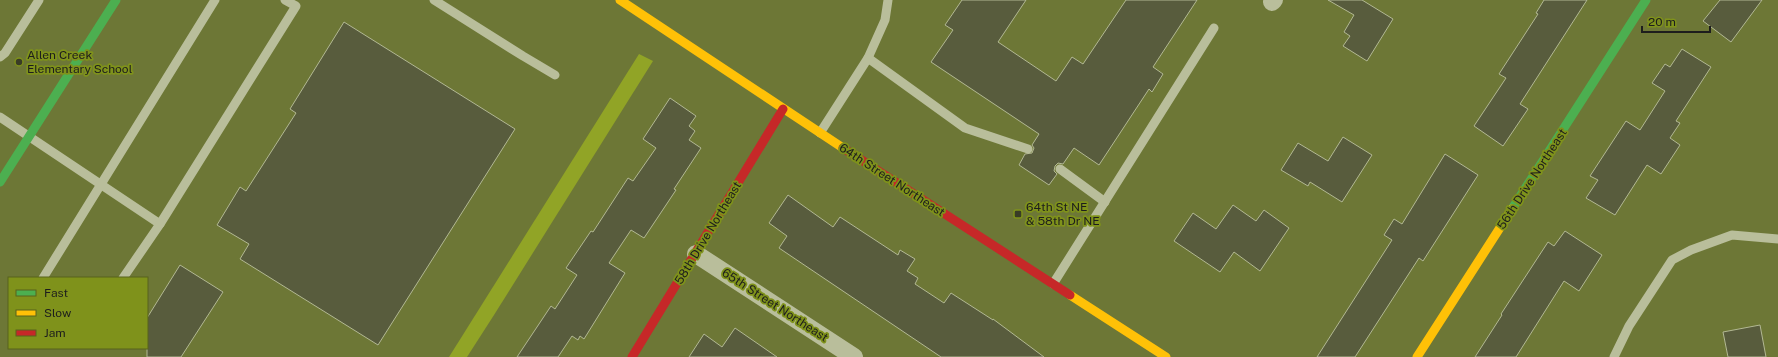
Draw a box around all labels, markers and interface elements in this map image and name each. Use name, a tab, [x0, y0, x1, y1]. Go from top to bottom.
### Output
scale bar	[1642, 8, 1710, 34]
text: 20 m	[1648, 15, 1676, 29]
place label: Allen Creek Elementary School	[27, 48, 133, 76]
marker: Allen Creek Elementary School	[14, 57, 24, 67]
street label: 56th Drive Northeast	[1494, 126, 1570, 232]
street label: 64th Street Northeast	[837, 141, 948, 220]
street label: 58th Drive Northeast	[672, 179, 744, 287]
place label: 64th St NE & 58th Dr NE	[1026, 200, 1100, 228]
marker: 64th St NE & 58th Dr NE	[1013, 209, 1023, 219]
street label: 65th Street Northeast	[719, 266, 831, 345]
legend	[8, 277, 148, 349]
text: Fast	[44, 286, 69, 300]
text: Slow	[44, 306, 72, 320]
text: Jam	[44, 326, 66, 340]

